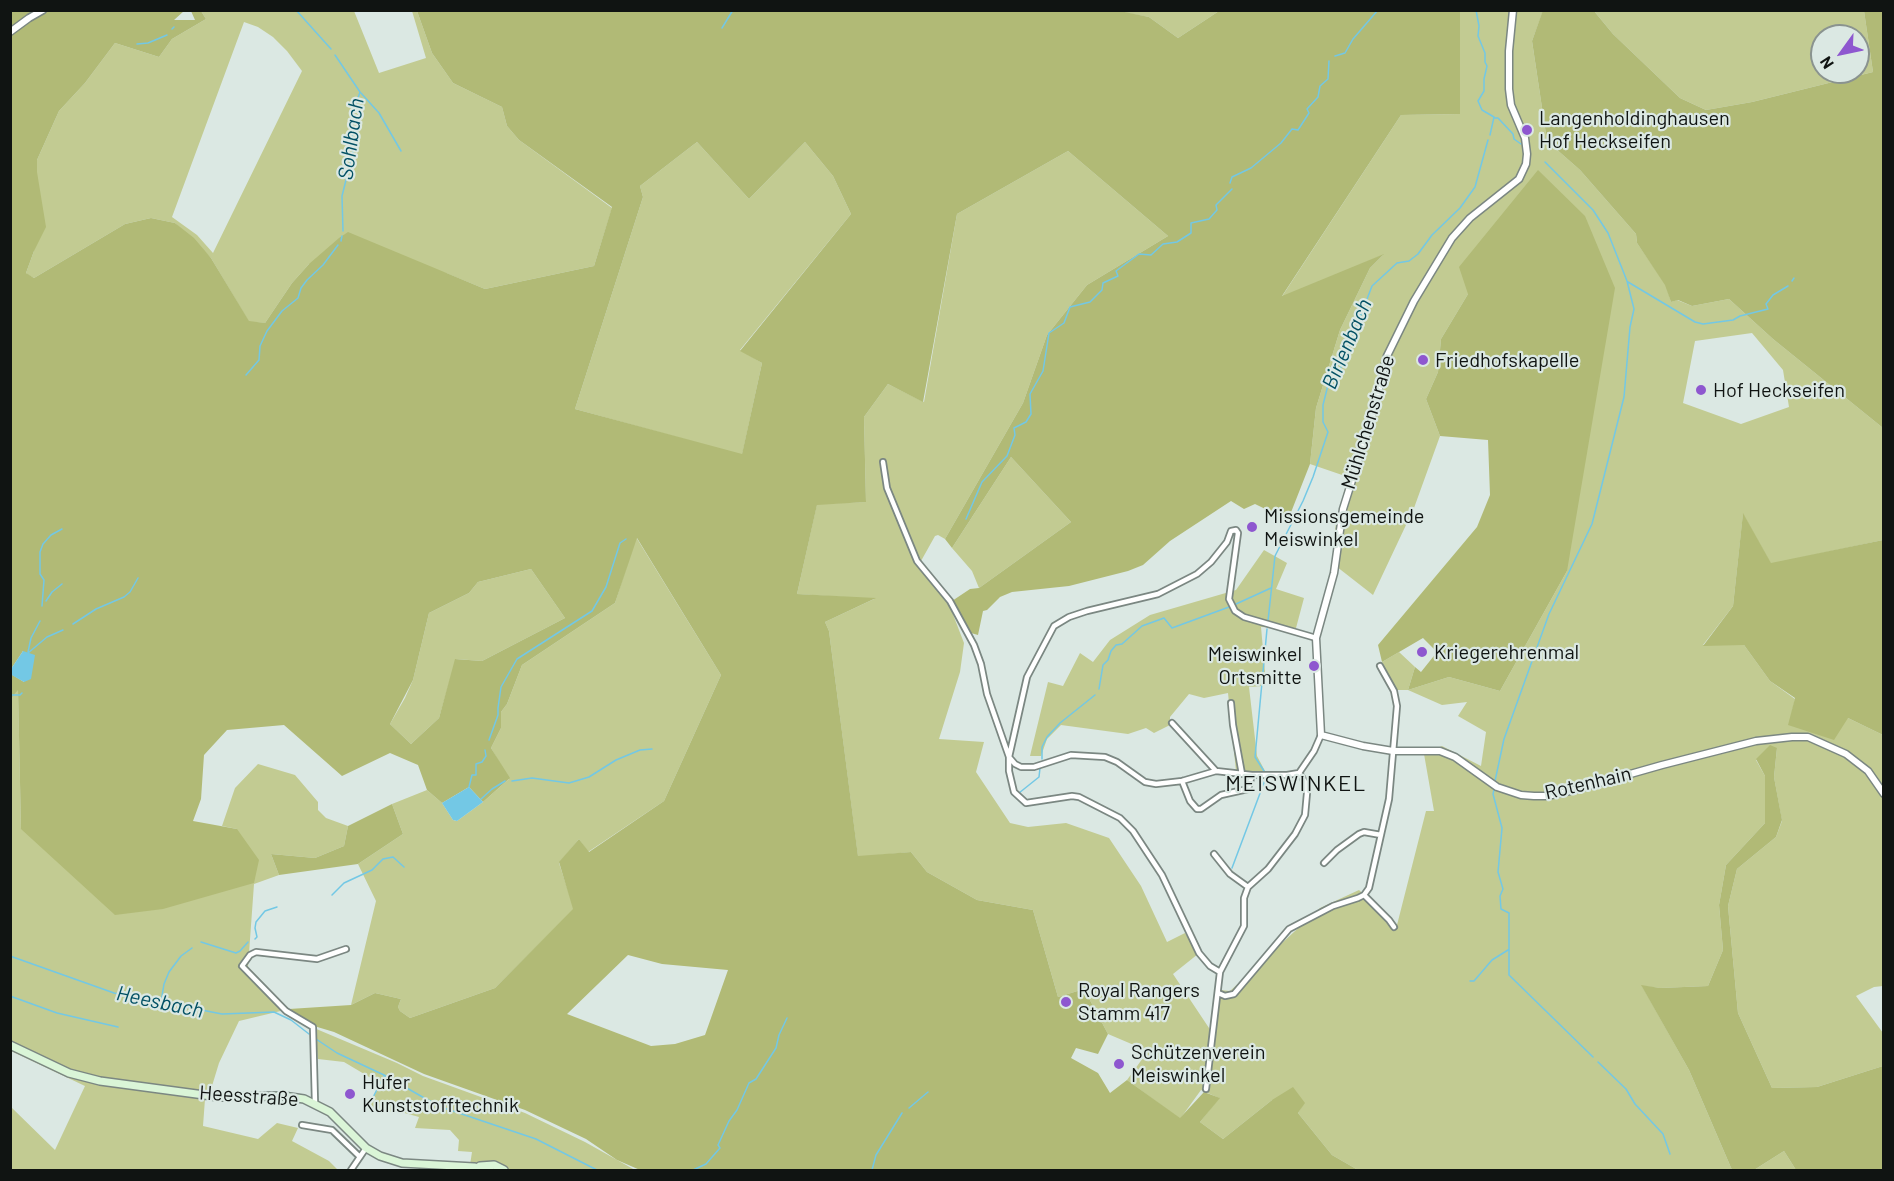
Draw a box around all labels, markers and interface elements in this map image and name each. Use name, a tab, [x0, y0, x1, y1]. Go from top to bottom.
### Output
north arrow	[1810, 24, 1870, 84]
text: N	[1815, 53, 1837, 73]
water label: Sohlbach	[333, 96, 369, 182]
place label: Langenholdinghausen Hof Heckseifen	[1539, 106, 1730, 153]
marker: Langenholdinghausen Hof Heckseifen	[1520, 123, 1534, 137]
water label: Birlenbach	[1317, 295, 1377, 393]
place label: Friedhofskapelle	[1435, 348, 1579, 372]
street label: Mühlchenstraße	[1336, 352, 1400, 492]
marker: Friedhofskapelle	[1416, 353, 1430, 367]
place label: Hof Heckseifen	[1713, 378, 1845, 402]
marker: Hof Heckseifen	[1694, 383, 1708, 397]
place label: Missionsgemeinde Meiswinkel	[1264, 504, 1424, 551]
marker: Missionsgemeinde Meiswinkel	[1245, 520, 1259, 534]
place label: Kriegerehrenmal	[1434, 640, 1579, 664]
place label: Meiswinkel Ortsmitte	[1208, 642, 1302, 689]
marker: Kriegerehrenmal	[1415, 645, 1429, 659]
marker: Meiswinkel Ortsmitte	[1307, 659, 1321, 673]
street label: Rotenhain	[1542, 761, 1634, 805]
district label: MEISWINKEL	[1225, 771, 1367, 797]
place label: Royal Rangers Stamm 417	[1078, 978, 1200, 1025]
water label: Heesbach	[114, 980, 206, 1024]
marker: Royal Rangers Stamm 417	[1059, 995, 1073, 1009]
place label: Schützenverein Meiswinkel	[1131, 1040, 1266, 1087]
marker: Schützenverein Meiswinkel	[1112, 1057, 1126, 1071]
place label: Hufer Kunststofftechnik	[362, 1070, 519, 1117]
street label: Heesstraße	[198, 1081, 300, 1111]
marker: Hufer Kunststofftechnik	[343, 1087, 357, 1101]

